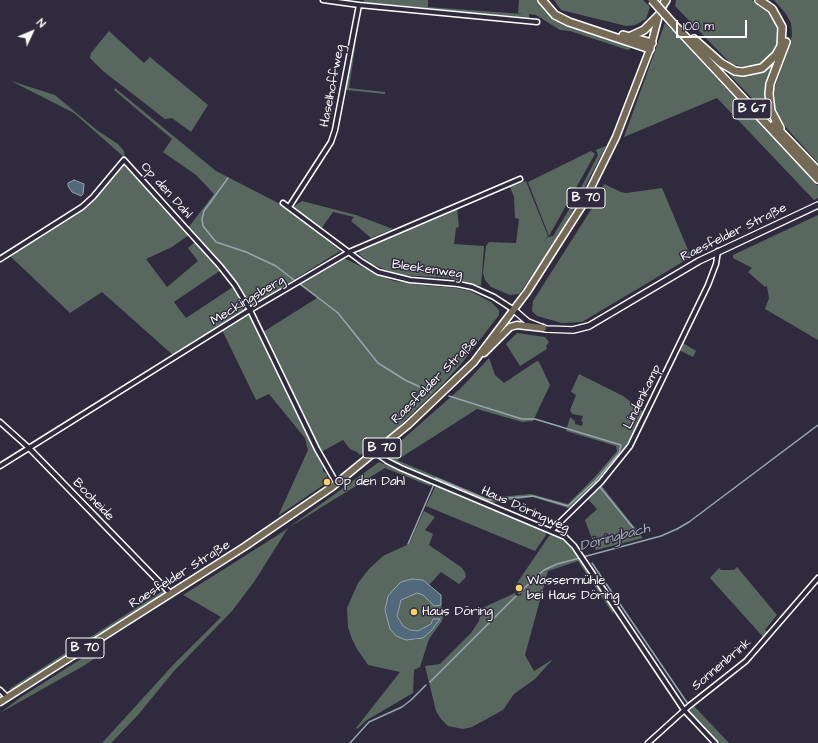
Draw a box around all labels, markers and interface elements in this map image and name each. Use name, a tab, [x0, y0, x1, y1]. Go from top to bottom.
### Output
north arrow	[12, 12, 52, 52]
scale bar	[678, 12, 749, 38]
text: N	[33, 16, 49, 31]
text: 100 m	[683, 18, 714, 35]
street label: Haselhoffweg	[317, 44, 349, 128]
road number: B 67	[733, 99, 771, 119]
street label: Op den Dahl	[137, 160, 195, 222]
road number: B 70	[567, 188, 605, 208]
street label: Raesfelder Straße	[678, 201, 790, 265]
street label: Bleekenweg	[391, 257, 463, 283]
street label: Meckingsberg	[208, 273, 288, 329]
street label: Raesfelder Straße	[388, 334, 482, 428]
street label: Lindenkamp	[621, 362, 665, 432]
road number: B 70	[363, 438, 401, 458]
place label: Op den Dahl	[335, 474, 405, 490]
street label: Booheide	[69, 476, 117, 524]
marker: Op den Dahl	[322, 477, 332, 487]
street label: Haus Döringweg	[478, 484, 572, 536]
water label: Döringbach	[578, 521, 652, 555]
street label: Raesfelder Straße	[127, 538, 233, 612]
place label: Wassermühle bei Haus Döring	[527, 573, 619, 604]
marker: Wassermühle bei Haus Döring	[514, 583, 524, 593]
place label: Haus Döring	[422, 604, 493, 620]
marker: Haus Döring	[409, 607, 419, 617]
street label: Sonnenbrink	[689, 636, 755, 694]
road number: B 70	[66, 638, 104, 658]

